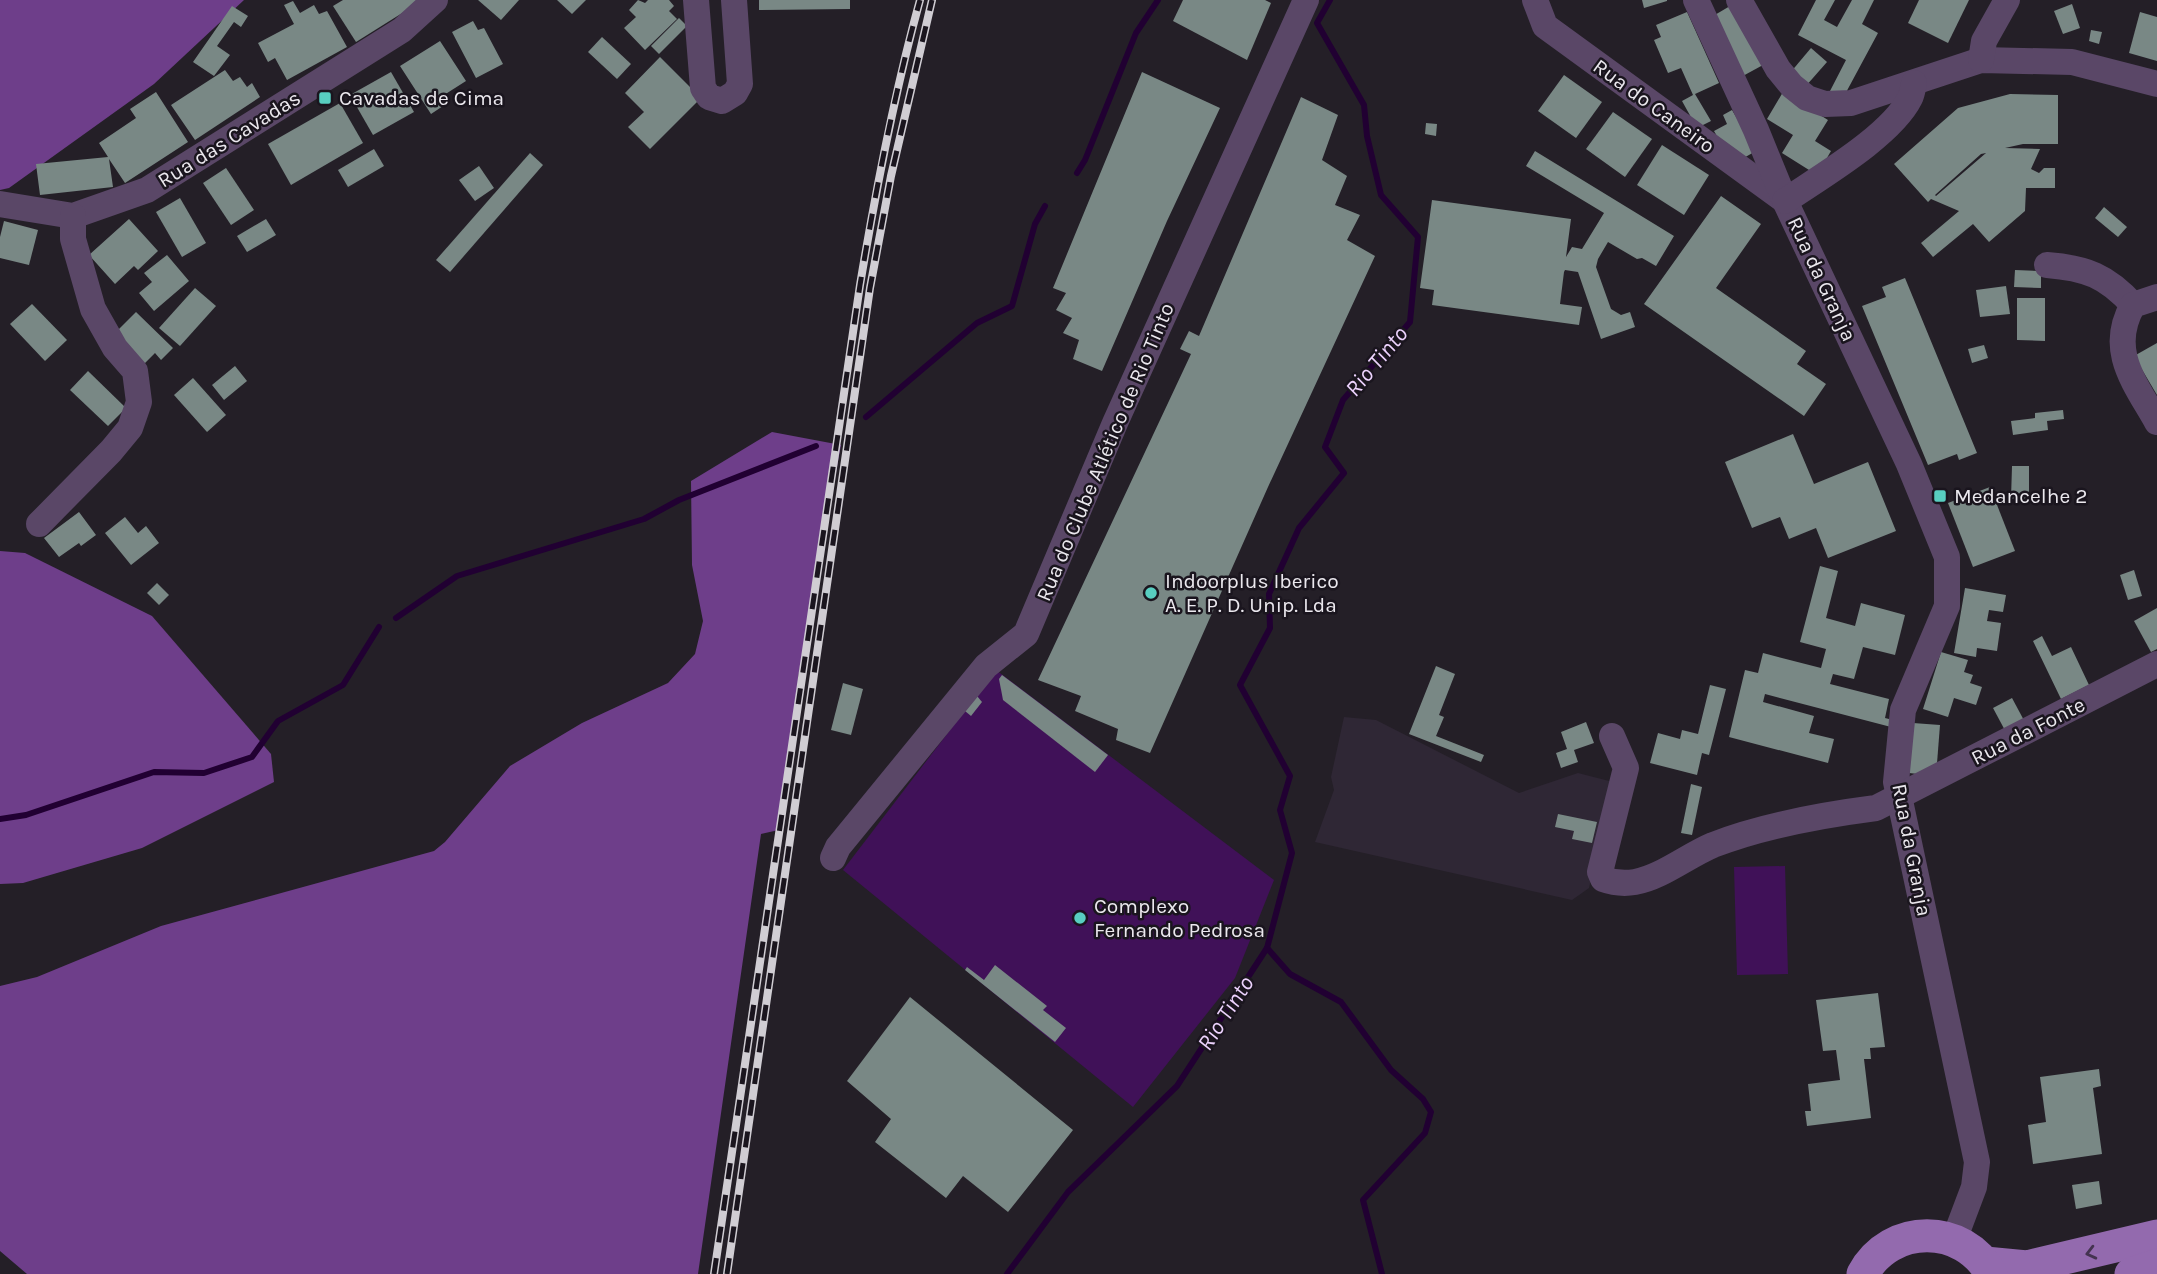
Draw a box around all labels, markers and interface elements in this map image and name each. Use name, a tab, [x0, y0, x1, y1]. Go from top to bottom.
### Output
street label: Rua do Caneiro	[1589, 54, 1719, 158]
street label: Rua das Cavadas	[153, 85, 305, 193]
place label: Cavadas de Cima	[339, 86, 504, 110]
marker: Cavadas de Cima	[317, 90, 333, 106]
street label: Rua da Granja	[1783, 213, 1861, 345]
street label: Rua do Clube Atlético de Rio Tinto	[1031, 299, 1179, 605]
water label: Rio Tinto	[1339, 321, 1413, 402]
place label: Medancelhe 2	[1954, 484, 2087, 508]
marker: Medancelhe 2	[1932, 488, 1948, 504]
place label: Indoorplus Iberico A. E. P. D. Unip. Lda	[1165, 569, 1339, 617]
marker: Indoorplus Iberico A. E. P. D. Unip. Lda	[1143, 585, 1159, 601]
street label: Rua da Fonte	[1967, 692, 2089, 770]
street label: Rua da Granja	[1887, 782, 1937, 918]
place label: Complexo Fernando Pedrosa	[1094, 894, 1265, 942]
marker: Complexo Fernando Pedrosa	[1072, 910, 1088, 926]
water label: Rio Tinto	[1191, 971, 1259, 1056]
one-way arrow	[2085, 1245, 2097, 1259]

